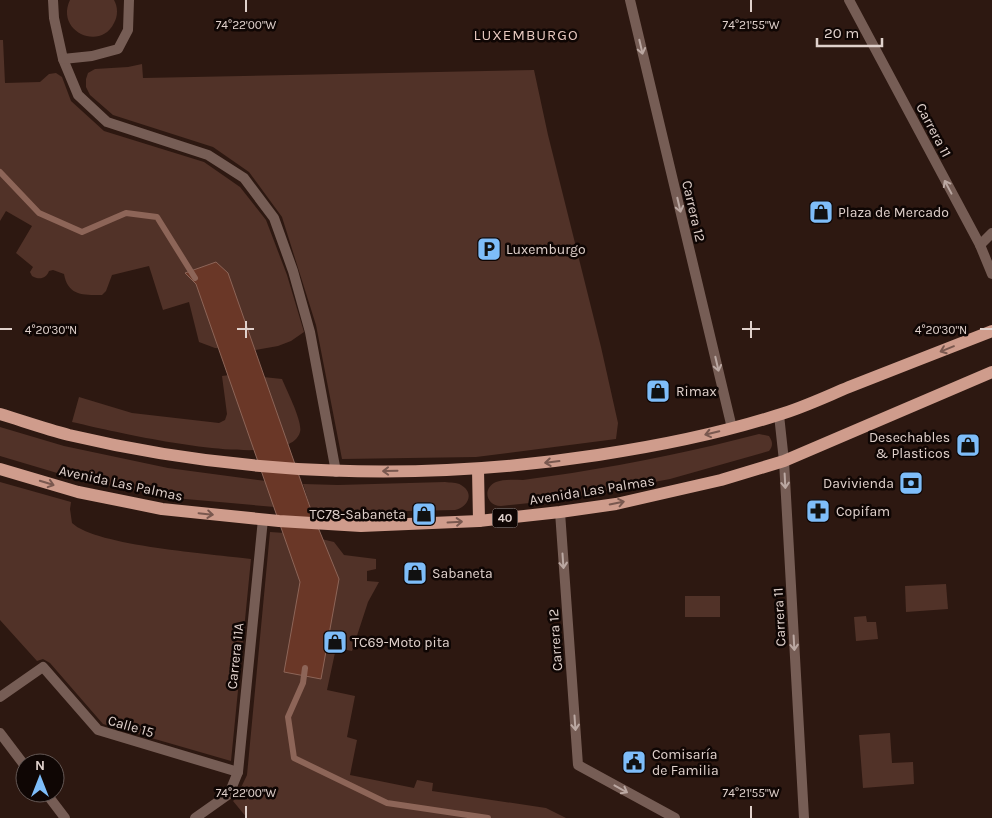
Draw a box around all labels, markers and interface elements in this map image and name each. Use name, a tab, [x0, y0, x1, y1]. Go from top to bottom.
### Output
scale bar	[817, 15, 882, 47]
text: 74°22'00"W	[216, 18, 277, 32]
text: 74°21'55"W	[723, 18, 780, 32]
text: 20 m	[824, 24, 859, 42]
district label: LUXEMBURGO	[473, 26, 579, 44]
one-way arrow	[637, 39, 646, 55]
street label: Carrera 11	[912, 100, 955, 160]
street label: Carrera 12	[678, 179, 709, 243]
one-way arrow	[943, 179, 953, 194]
one-way arrow	[675, 197, 684, 213]
shop icon: Plaza de Mercado	[808, 199, 834, 225]
place label: Plaza de Mercado	[838, 204, 949, 221]
parking icon: Luxemburgo	[476, 236, 502, 262]
place label: Luxemburgo	[506, 241, 586, 258]
text: 4°20'30"N	[25, 323, 77, 337]
text: 4°20'30"N	[915, 323, 967, 337]
one-way arrow	[940, 345, 955, 354]
one-way arrow	[713, 355, 722, 371]
shop icon: Rimax	[645, 378, 671, 404]
place label: Rimax	[676, 383, 717, 400]
one-way arrow	[704, 429, 720, 438]
place label: Desechables & Plasticos	[869, 429, 950, 462]
shop icon: Desechables & Plasticos	[955, 432, 981, 458]
one-way arrow	[544, 457, 560, 467]
street label: Avenida Las Palmas	[57, 462, 184, 505]
one-way arrow	[382, 466, 398, 476]
bank icon: Davivienda	[898, 470, 924, 496]
street label: Avenida Las Palmas	[528, 472, 656, 509]
one-way arrow	[781, 473, 790, 489]
place label: Davivienda	[823, 475, 894, 492]
one-way arrow	[38, 479, 54, 489]
one-way arrow	[608, 498, 624, 508]
pharmacy icon: Copifam	[805, 498, 831, 524]
shop icon: TC78-Sabaneta	[411, 501, 437, 527]
place label: Copifam	[836, 503, 890, 520]
place label: TC78-Sabaneta	[310, 506, 406, 523]
road number: 40	[492, 508, 518, 528]
one-way arrow	[198, 509, 214, 519]
one-way arrow	[447, 518, 463, 527]
one-way arrow	[559, 553, 568, 569]
shop icon: Sabaneta	[402, 560, 428, 586]
place label: Sabaneta	[432, 565, 493, 582]
street label: Carrera 11	[769, 587, 790, 647]
street label: Carrera 12	[545, 608, 566, 672]
street label: Carrera 11A	[224, 622, 247, 690]
shop icon: TC69-Moto pita	[322, 629, 348, 655]
place label: TC69-Moto pita	[352, 634, 450, 651]
one-way arrow	[790, 635, 799, 651]
street label: Calle 15	[106, 712, 156, 741]
one-way arrow	[571, 715, 580, 731]
place label: Comisaría de Familia	[652, 746, 719, 779]
public building icon: Comisaría de Familia	[621, 749, 647, 775]
north arrow	[15, 753, 65, 803]
text: N	[35, 757, 45, 774]
one-way arrow	[613, 784, 628, 794]
text: 74°22'00"W	[216, 786, 277, 800]
text: 74°21'55"W	[723, 786, 780, 800]

